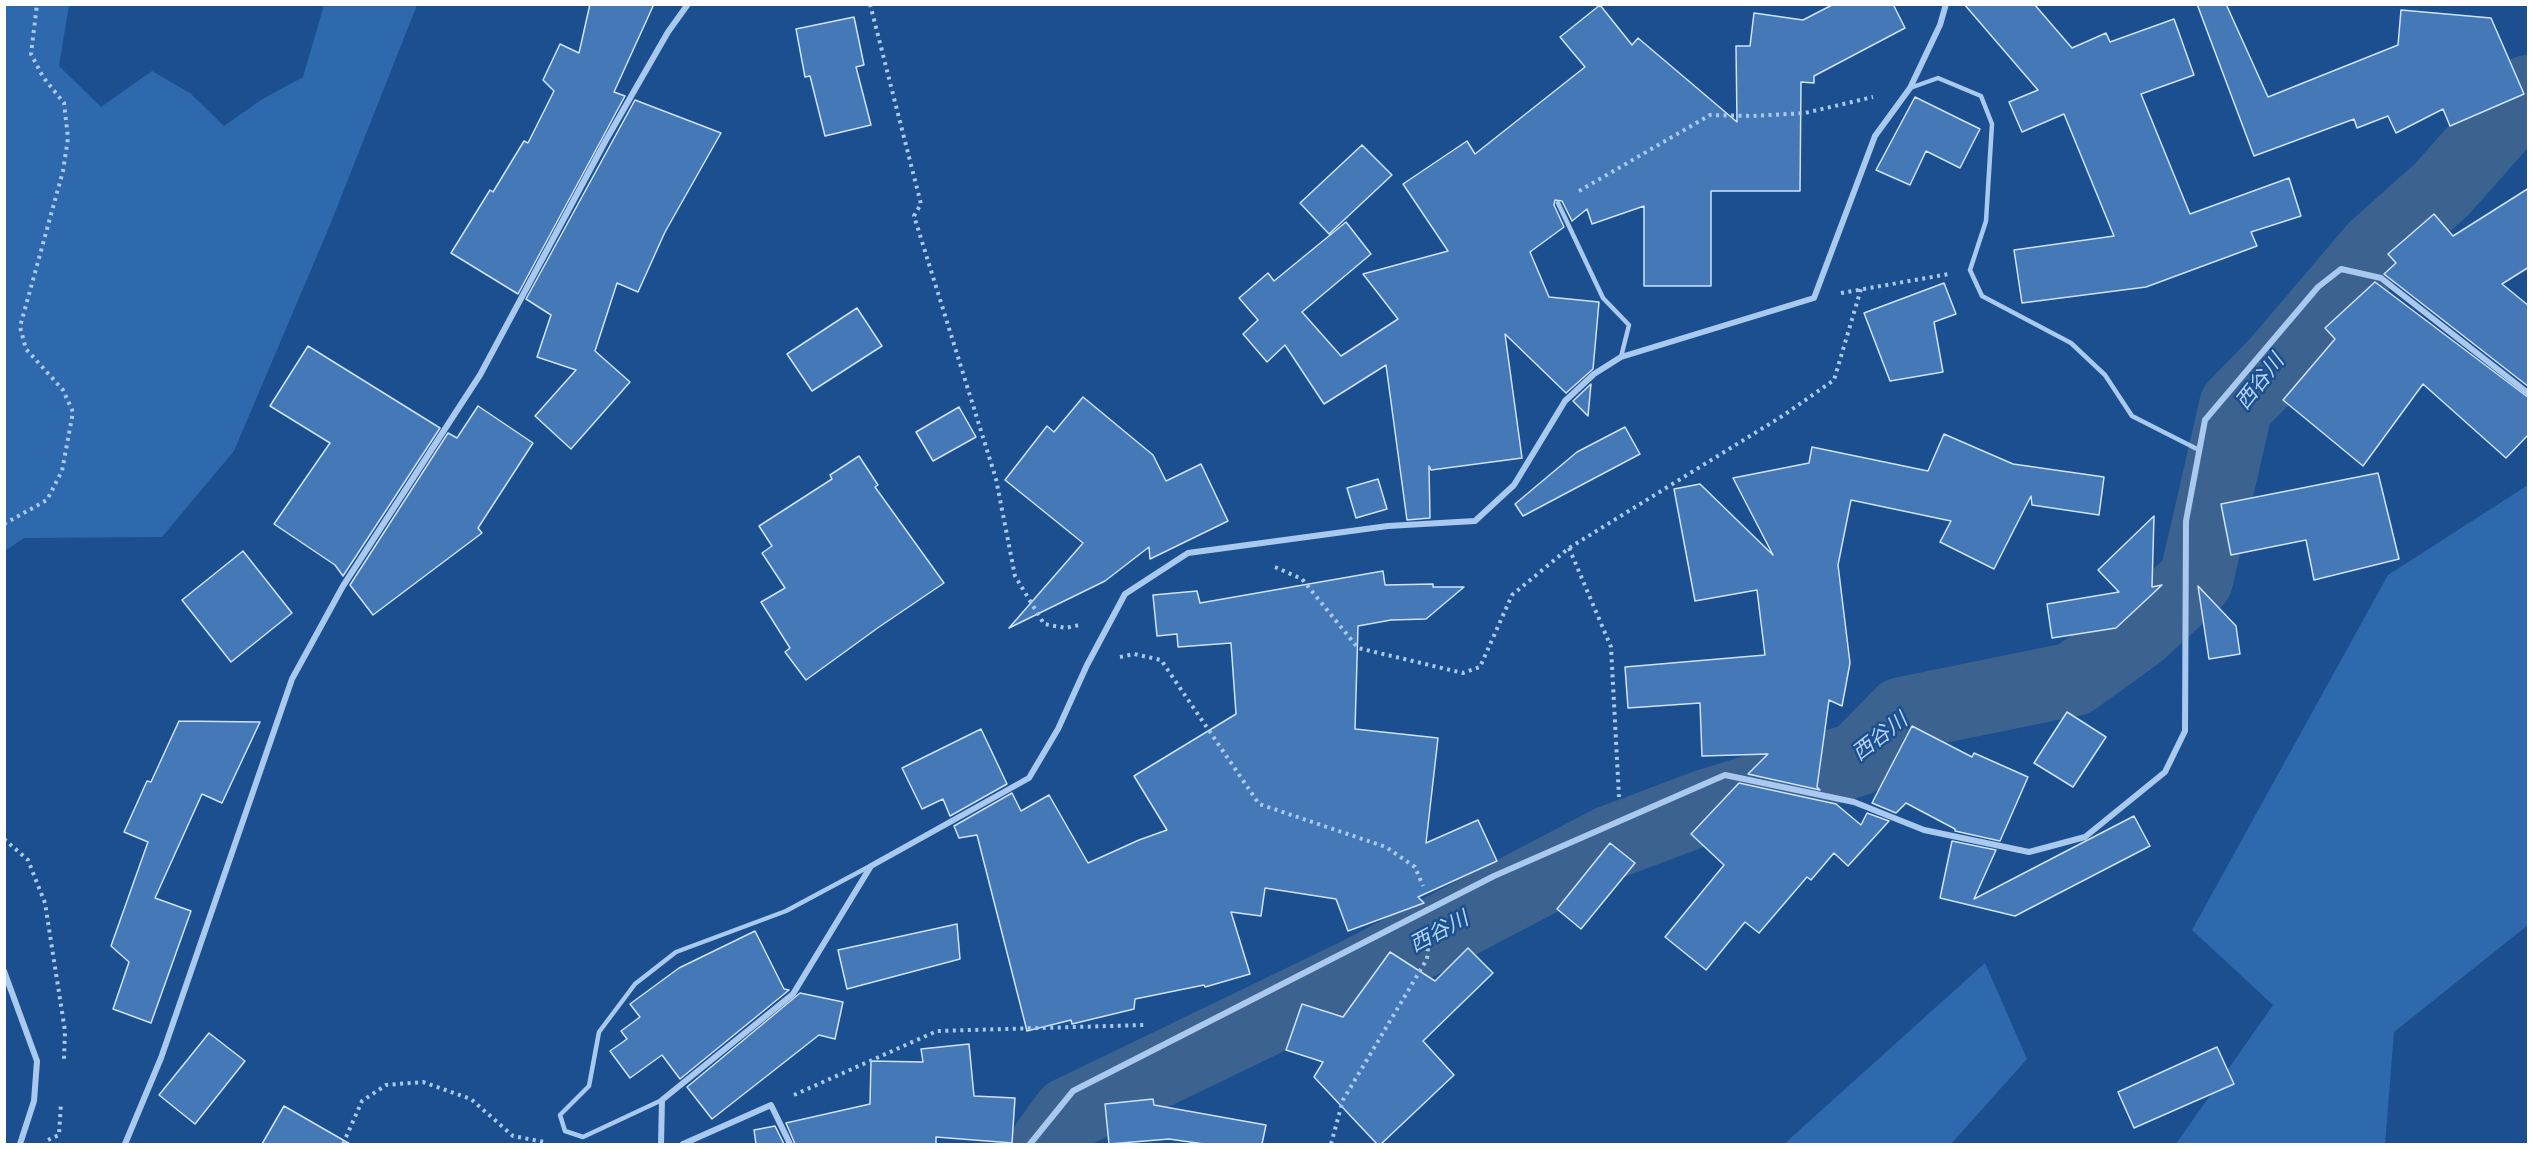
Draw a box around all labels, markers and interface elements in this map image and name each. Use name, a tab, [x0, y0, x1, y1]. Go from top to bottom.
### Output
water label: 西谷川	[2231, 349, 2289, 415]
water label: 西谷川	[1847, 708, 1913, 766]
water label: 西谷川	[1405, 906, 1473, 958]

